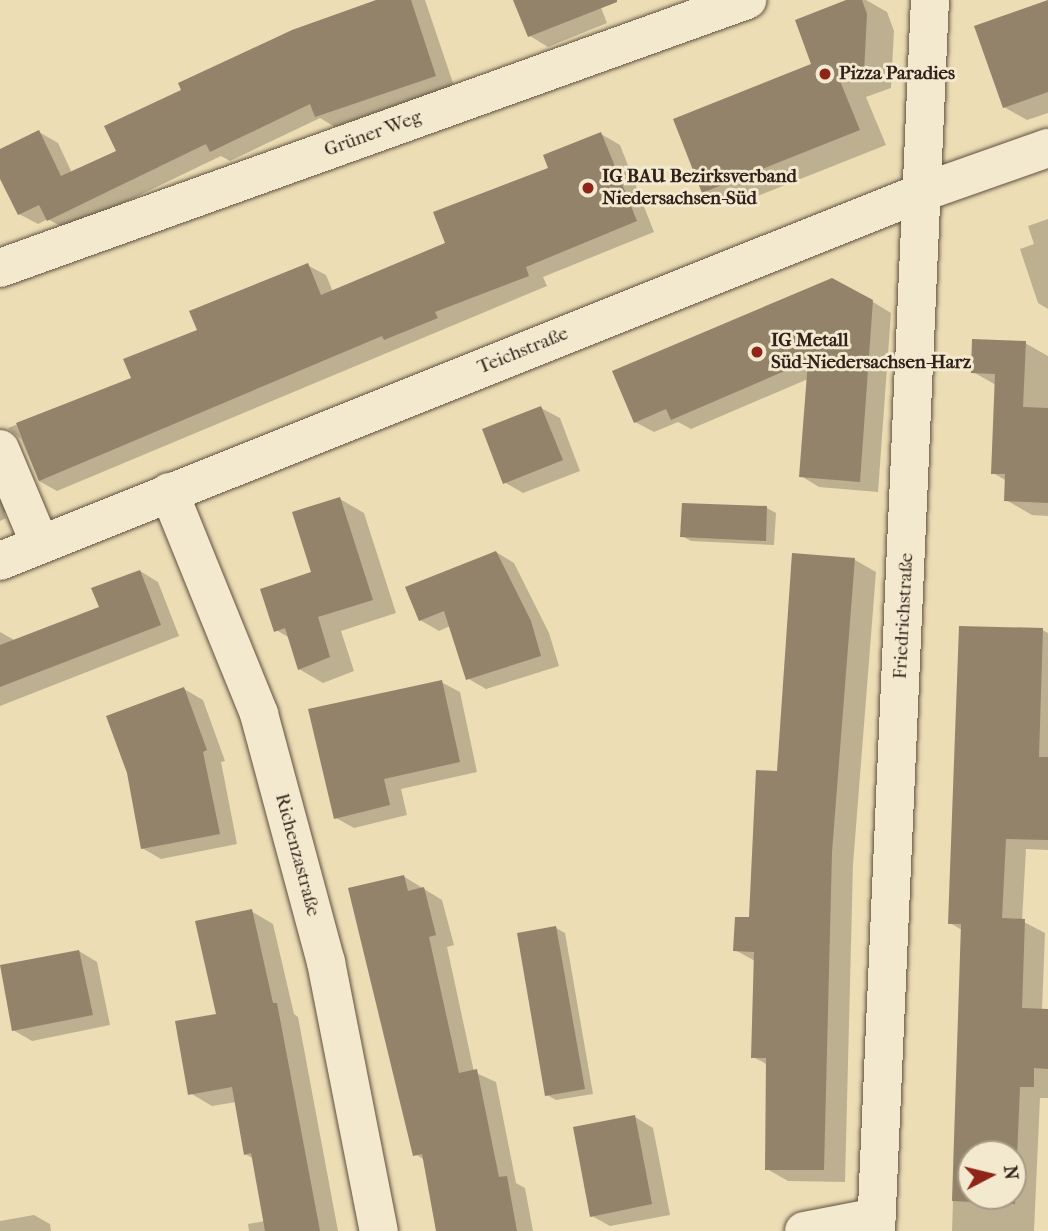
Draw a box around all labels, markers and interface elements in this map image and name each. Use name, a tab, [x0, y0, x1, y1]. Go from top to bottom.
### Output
place label: Pizza Paradies	[839, 63, 955, 85]
marker: Pizza Paradies	[817, 66, 833, 82]
street label: Grüner Weg	[321, 106, 425, 162]
place label: IG BAU Bezirksverband Niedersachsen-Süd	[602, 166, 797, 210]
marker: IG BAU Bezirksverband Niedersachsen-Süd	[580, 180, 596, 196]
street label: Teichstraße	[474, 323, 572, 379]
place label: IG Metall Süd-Niedersachsen-Harz	[771, 330, 971, 374]
marker: IG Metall Süd-Niedersachsen-Harz	[749, 344, 765, 360]
street label: Friedrichstraße	[889, 552, 919, 680]
street label: Richenzastraße	[270, 791, 324, 919]
north arrow	[957, 1140, 1027, 1210]
text: N	[999, 1164, 1023, 1181]

